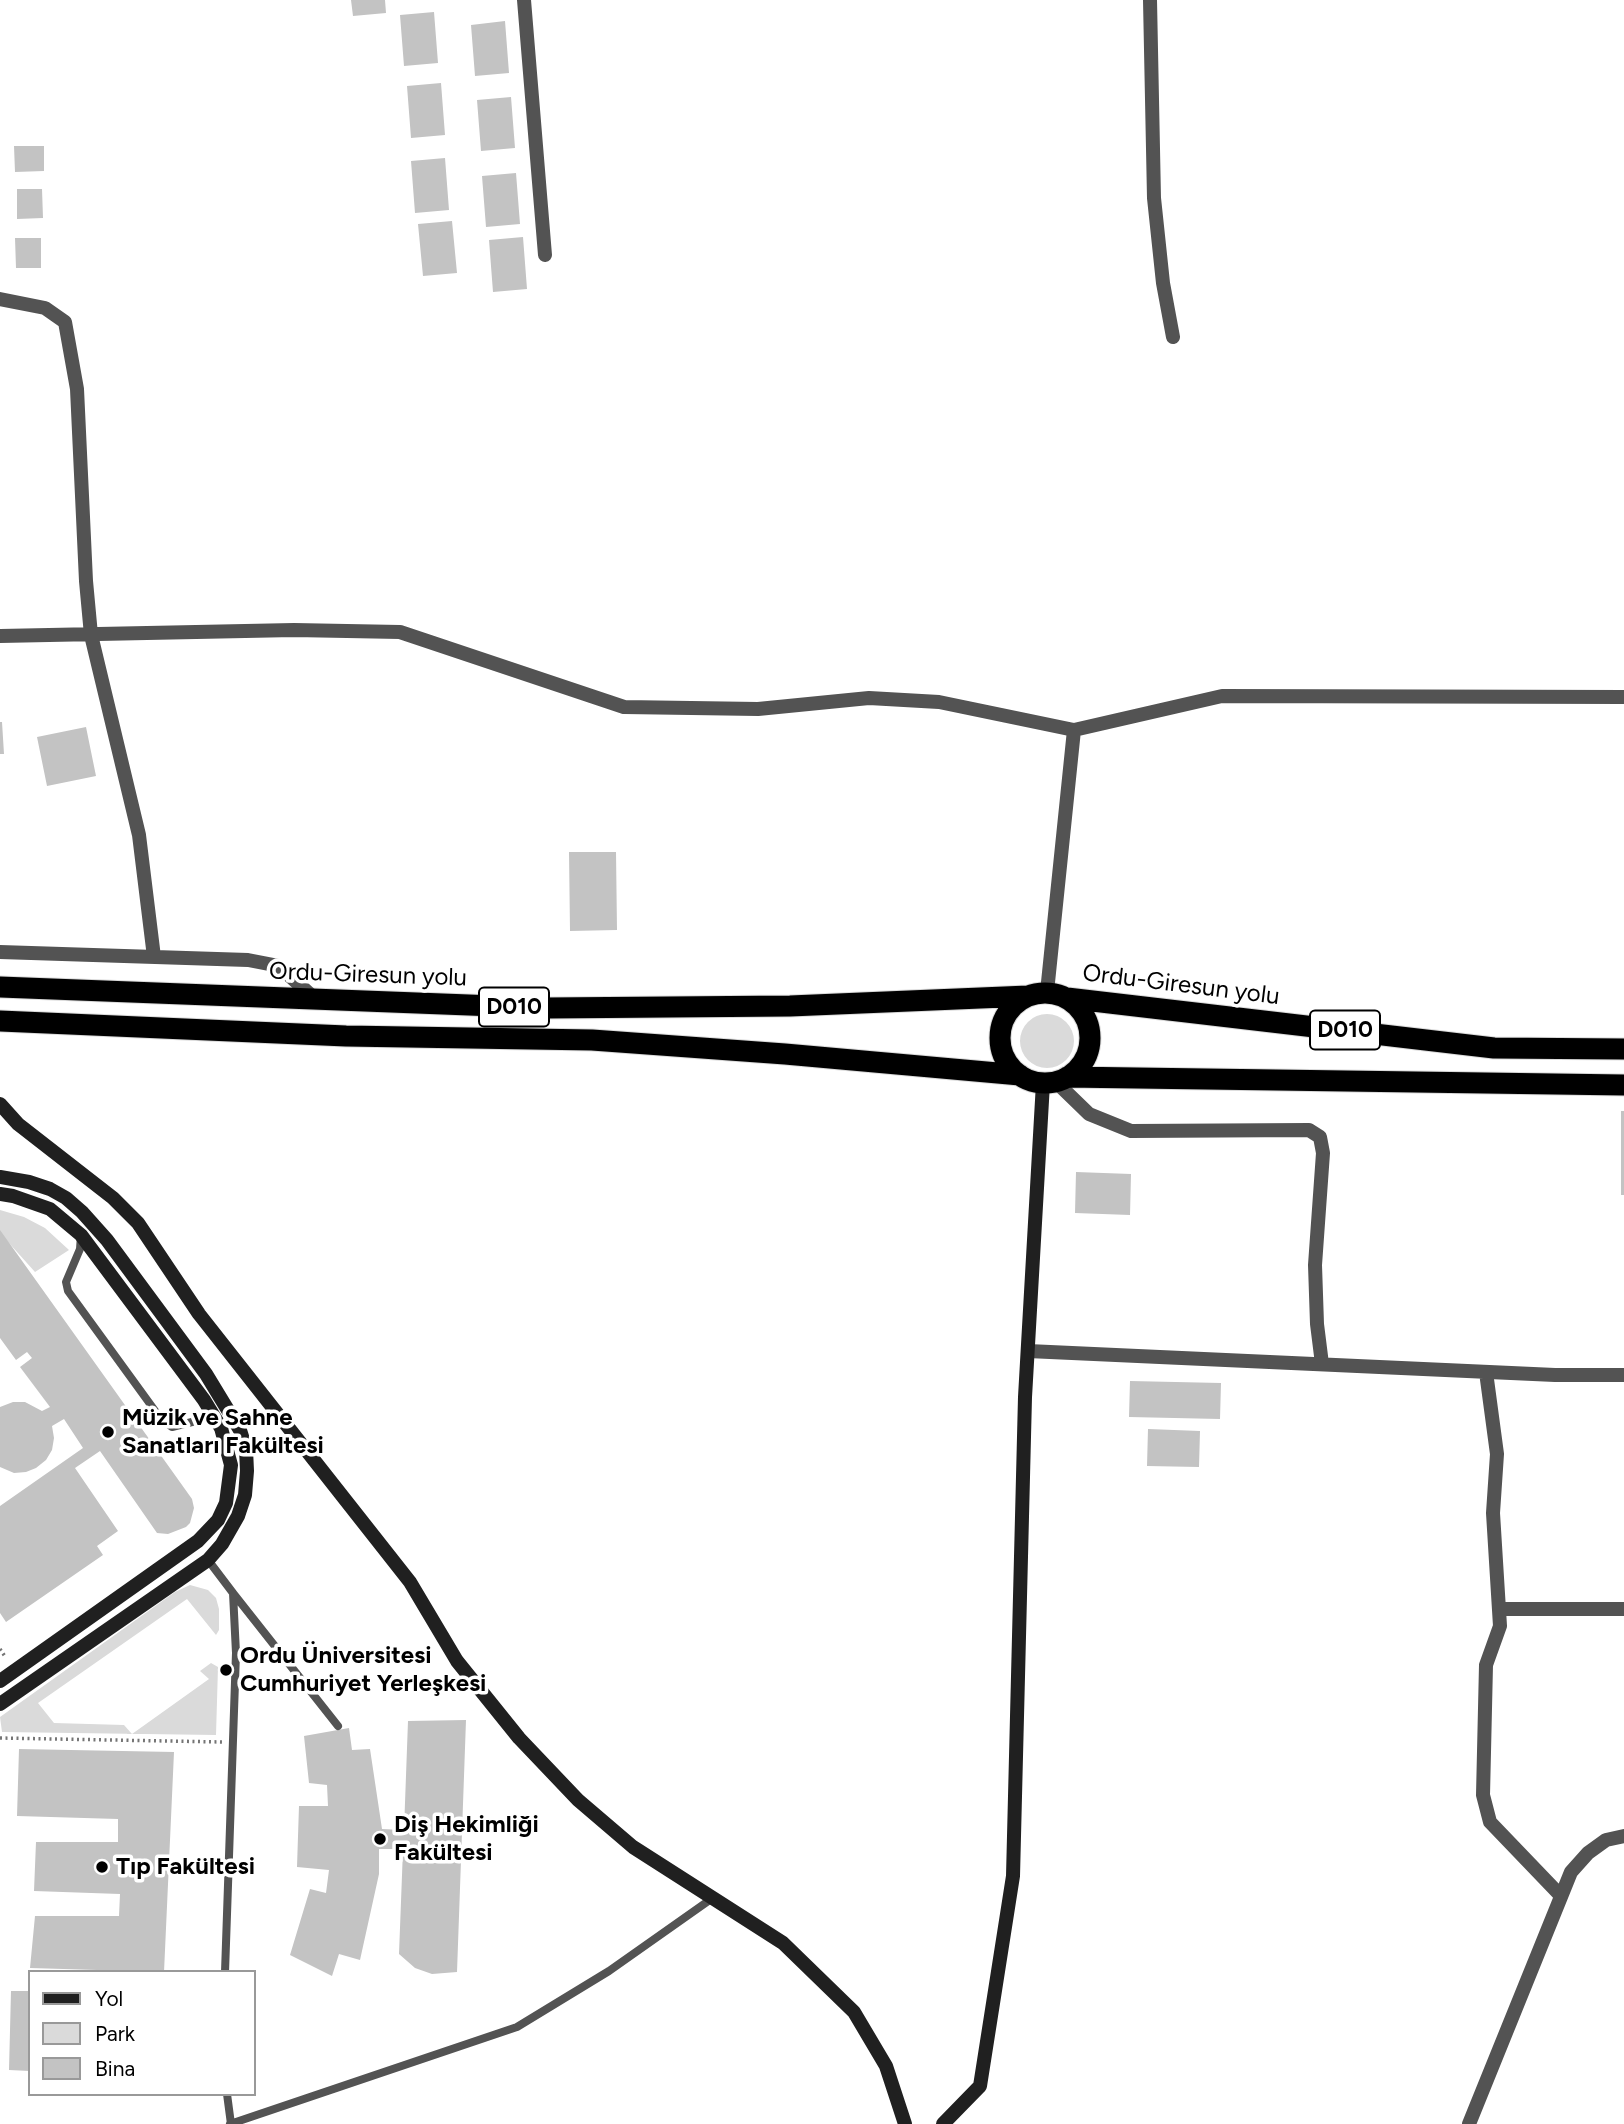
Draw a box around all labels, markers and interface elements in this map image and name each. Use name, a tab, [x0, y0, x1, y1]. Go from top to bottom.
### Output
street label: Ordu-Giresun yolu	[269, 957, 467, 993]
street label: Ordu-Giresun yolu	[1081, 959, 1281, 1011]
road number: D010	[479, 988, 549, 1026]
road number: D010	[1310, 1010, 1380, 1050]
place label: Müzik ve Sahne Sanatları Fakültesi	[122, 1404, 324, 1460]
marker: Müzik ve Sahne Sanatları Fakültesi	[100, 1424, 116, 1440]
place label: Ordu Üniversitesi Cumhuriyet Yerleşkesi	[240, 1642, 486, 1698]
marker: Ordu Üniversitesi Cumhuriyet Yerleşkesi	[218, 1662, 234, 1678]
place label: Diş Hekimliği Fakültesi	[394, 1811, 539, 1867]
marker: Diş Hekimliği Fakültesi	[372, 1831, 388, 1847]
place label: Tıp Fakültesi	[116, 1853, 255, 1881]
marker: Tıp Fakültesi	[94, 1859, 110, 1875]
legend	[28, 1970, 256, 2096]
text: Yol	[95, 1986, 123, 2011]
text: Park	[95, 2021, 135, 2046]
text: Bina	[95, 2056, 135, 2081]

